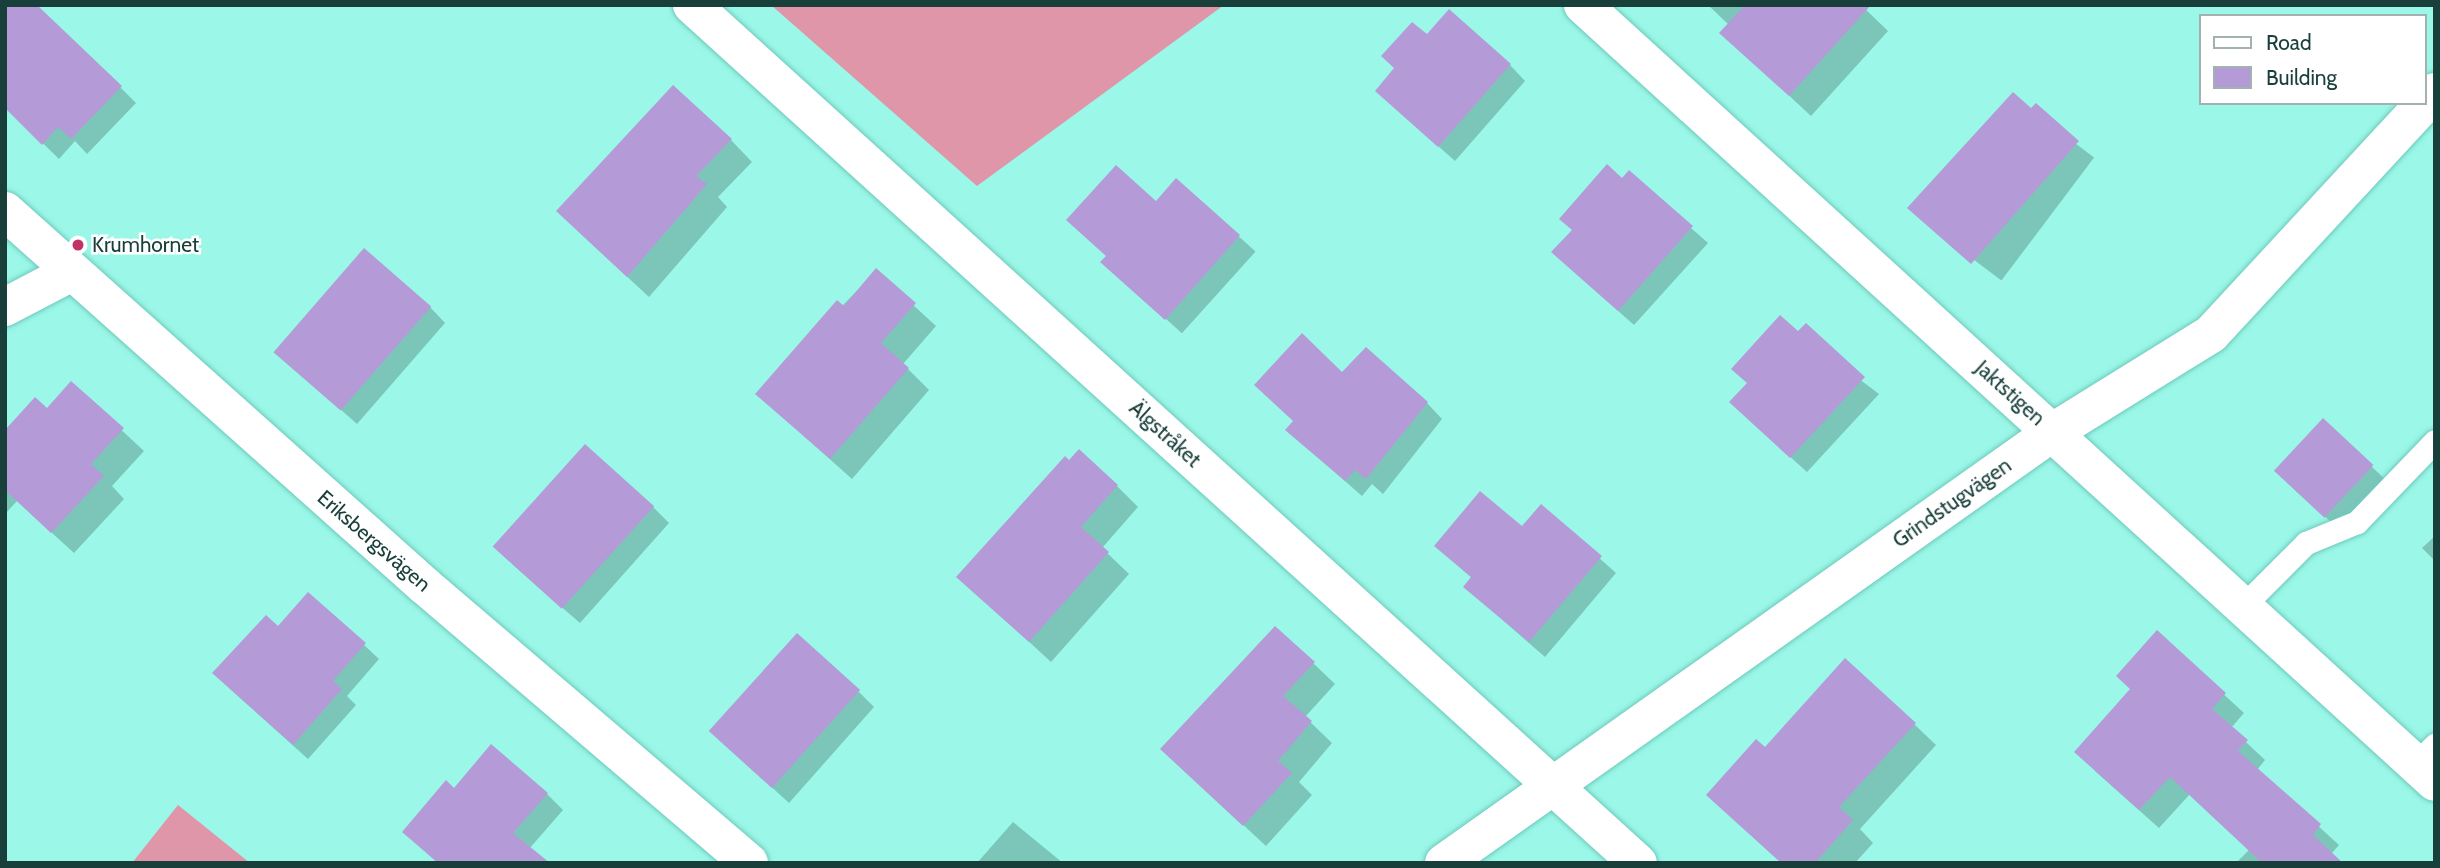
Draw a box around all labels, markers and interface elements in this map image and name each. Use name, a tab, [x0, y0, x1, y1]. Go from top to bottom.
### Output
legend	[2198, 14, 2426, 105]
text: Road	[2266, 30, 2312, 55]
text: Building	[2266, 65, 2337, 90]
place label: Krumhornet	[92, 232, 199, 258]
marker: Krumhornet	[70, 237, 86, 253]
street label: Jaktstigen	[1970, 355, 2050, 431]
street label: Älgstråket	[1124, 395, 1206, 473]
street label: Grindstugvägen	[1888, 453, 2016, 553]
street label: Eriksbergsvägen	[312, 485, 436, 597]

